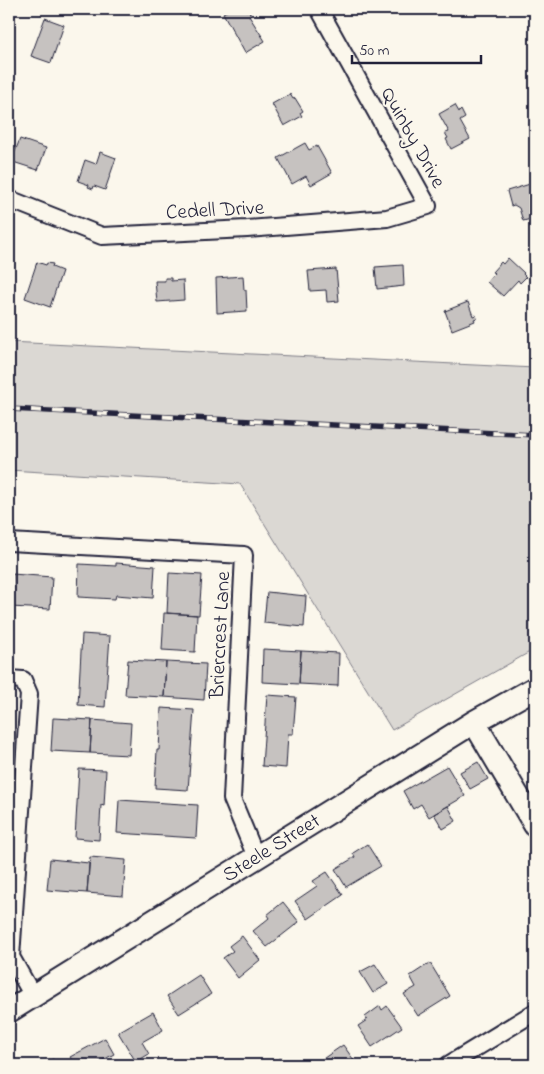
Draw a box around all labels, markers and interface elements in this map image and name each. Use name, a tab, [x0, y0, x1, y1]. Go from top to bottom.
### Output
scale bar	[352, 32, 480, 64]
text: 50 m	[359, 40, 390, 62]
street label: Quinby Drive	[370, 82, 453, 195]
street label: Cedell Drive	[165, 193, 266, 229]
street label: Briercrest Lane	[203, 570, 239, 701]
street label: Steele Street	[217, 807, 327, 891]

